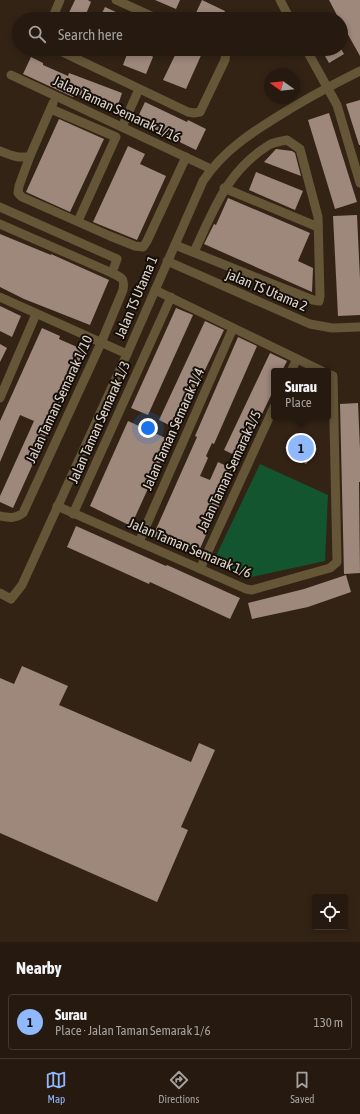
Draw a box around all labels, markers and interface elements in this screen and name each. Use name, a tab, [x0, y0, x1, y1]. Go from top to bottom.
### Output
search box	[12, 12, 348, 56]
icon: search	[26, 23, 48, 45]
text: Search here	[58, 26, 123, 43]
north arrow	[264, 68, 300, 104]
street label: Jalan Taman Semarak 1/16	[51, 72, 184, 146]
street label: Jalan TS Utama 1	[111, 253, 161, 341]
street label: jalan TS Utama 2	[223, 265, 310, 314]
street label: Jalan Taman Semarak 1/10	[22, 332, 96, 465]
street label: Jalan Taman Semarak 1/3	[65, 358, 133, 486]
street label: Jalan Taman Semarak 1/4	[139, 365, 207, 493]
popup	[271, 368, 331, 420]
text: Surau	[285, 378, 317, 395]
text: Place	[285, 395, 312, 410]
street label: Jalan Taman Semarak 1/5	[194, 408, 264, 534]
your location	[138, 418, 158, 438]
pin: 1	[288, 433, 314, 463]
street label: Jalan Taman Semarak 1/6	[126, 515, 254, 581]
map controls	[312, 894, 348, 930]
button: locate	[312, 894, 348, 930]
text: Nearby	[16, 958, 62, 978]
text: Surau	[55, 1006, 87, 1023]
text: 1	[27, 1015, 33, 1030]
text: 130 m	[314, 1015, 343, 1030]
text: Place · Jalan Taman Semarak 1/6	[55, 1023, 211, 1038]
tab: Map	[45, 1069, 67, 1105]
tab: Directions	[158, 1069, 199, 1105]
tab: Saved	[290, 1069, 315, 1105]

